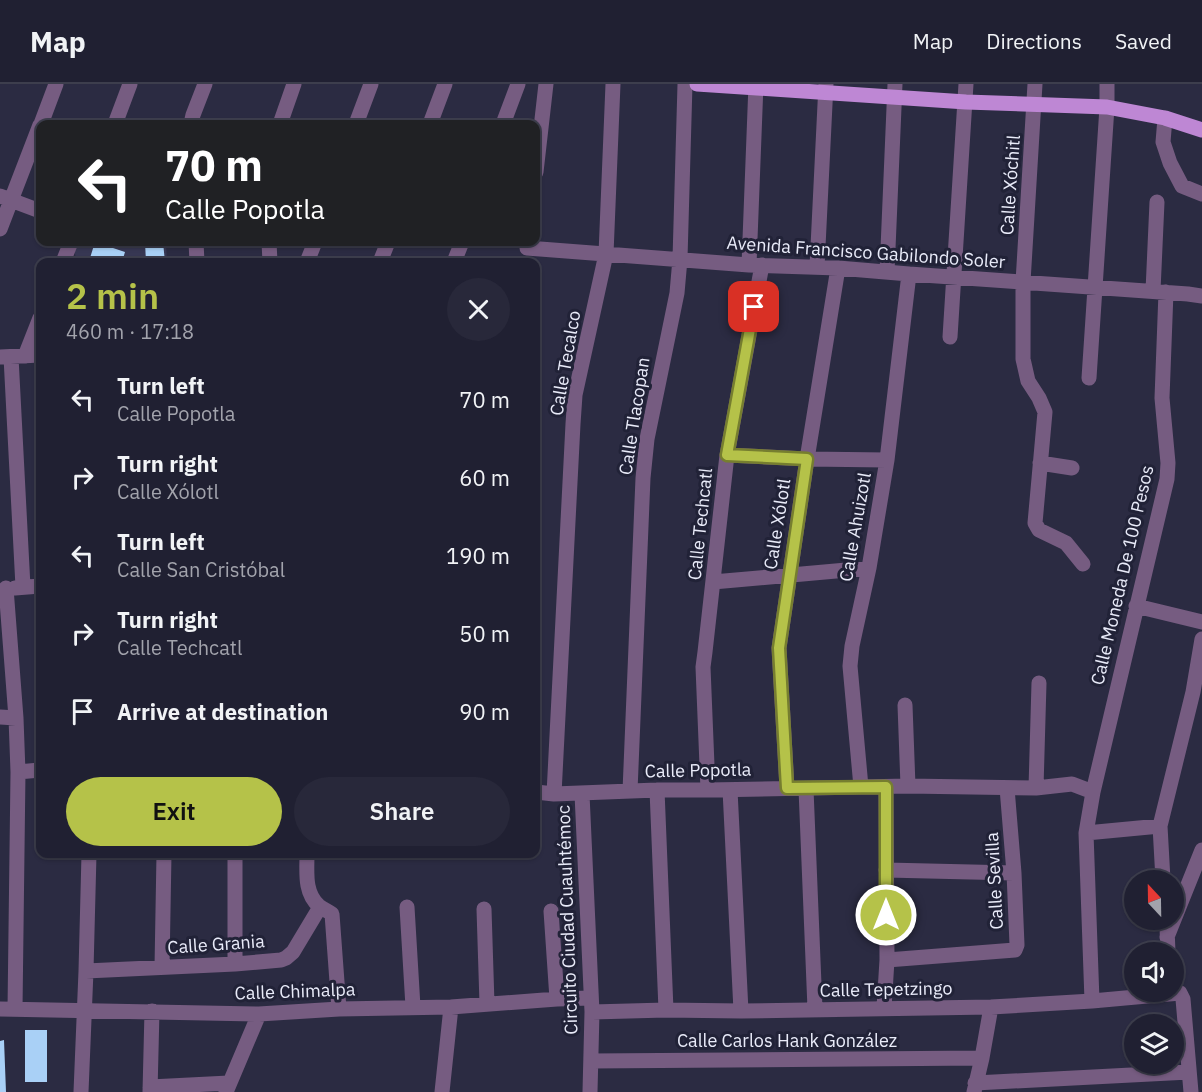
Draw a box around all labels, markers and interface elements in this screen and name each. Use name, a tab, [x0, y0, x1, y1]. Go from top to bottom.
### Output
text: Map	[30, 23, 86, 60]
text: Map	[913, 27, 953, 55]
text: Directions	[986, 27, 1082, 55]
text: Saved	[1115, 27, 1172, 55]
street label: Calle Xóchitl	[995, 134, 1025, 236]
text: 70 m	[165, 138, 263, 193]
icon: left	[66, 144, 144, 222]
text: Calle Popotla	[165, 191, 325, 226]
street label: Avenida Francisco Gabilondo Soler	[726, 231, 1007, 273]
text: 2 min	[66, 272, 159, 319]
button: close	[447, 278, 510, 341]
pin	[728, 281, 779, 332]
icon: arrive	[737, 290, 770, 323]
street label: Calle Tecalco	[544, 309, 586, 417]
text: 460 m · 17:18	[66, 318, 194, 345]
street label: Calle Tlacopan	[613, 356, 655, 476]
text: Turn left	[117, 371, 205, 400]
icon: left	[66, 383, 99, 416]
text: 70 m	[459, 385, 510, 414]
text: Calle Popotla	[117, 400, 235, 427]
text: Turn right	[117, 449, 218, 478]
icon: right	[66, 461, 99, 494]
text: 60 m	[459, 463, 510, 492]
street label: Calle Moneda De 100 Pesos	[1086, 463, 1158, 687]
street label: Calle Techcatl	[683, 467, 717, 581]
street label: Calle Ahuizotl	[834, 470, 876, 583]
street label: Calle Xólotl	[758, 477, 796, 571]
text: Calle Xólotl	[117, 478, 219, 505]
text: Turn left	[117, 527, 205, 556]
icon: left	[66, 539, 99, 572]
text: 190 m	[446, 541, 510, 570]
text: Calle San Cristóbal	[117, 556, 285, 583]
text: Turn right	[117, 605, 218, 634]
icon: right	[66, 617, 99, 650]
text: 50 m	[459, 619, 510, 648]
text: Calle Techcatl	[117, 634, 242, 661]
icon: arrive	[66, 695, 99, 728]
text: Arrive at destination	[117, 697, 328, 726]
text: 90 m	[459, 697, 510, 726]
street label: Calle Popotla	[645, 758, 752, 782]
button: Exit	[66, 777, 282, 846]
button: Share	[294, 777, 510, 846]
street label: Circuito Ciudad Cuauhtémoc	[552, 805, 582, 1035]
street label: Calle Sevilla	[980, 831, 1008, 930]
north arrow	[1124, 870, 1184, 930]
map controls	[1124, 870, 1184, 1074]
position arrow	[854, 883, 918, 947]
street label: Calle Grania	[167, 929, 266, 959]
button: sound	[1124, 942, 1184, 1002]
street label: Calle Tepetzingo	[819, 976, 953, 1002]
street label: Calle Chimalpa	[234, 977, 356, 1005]
button: layers	[1124, 1014, 1184, 1074]
street label: Calle Carlos Hank González	[677, 1029, 897, 1052]

